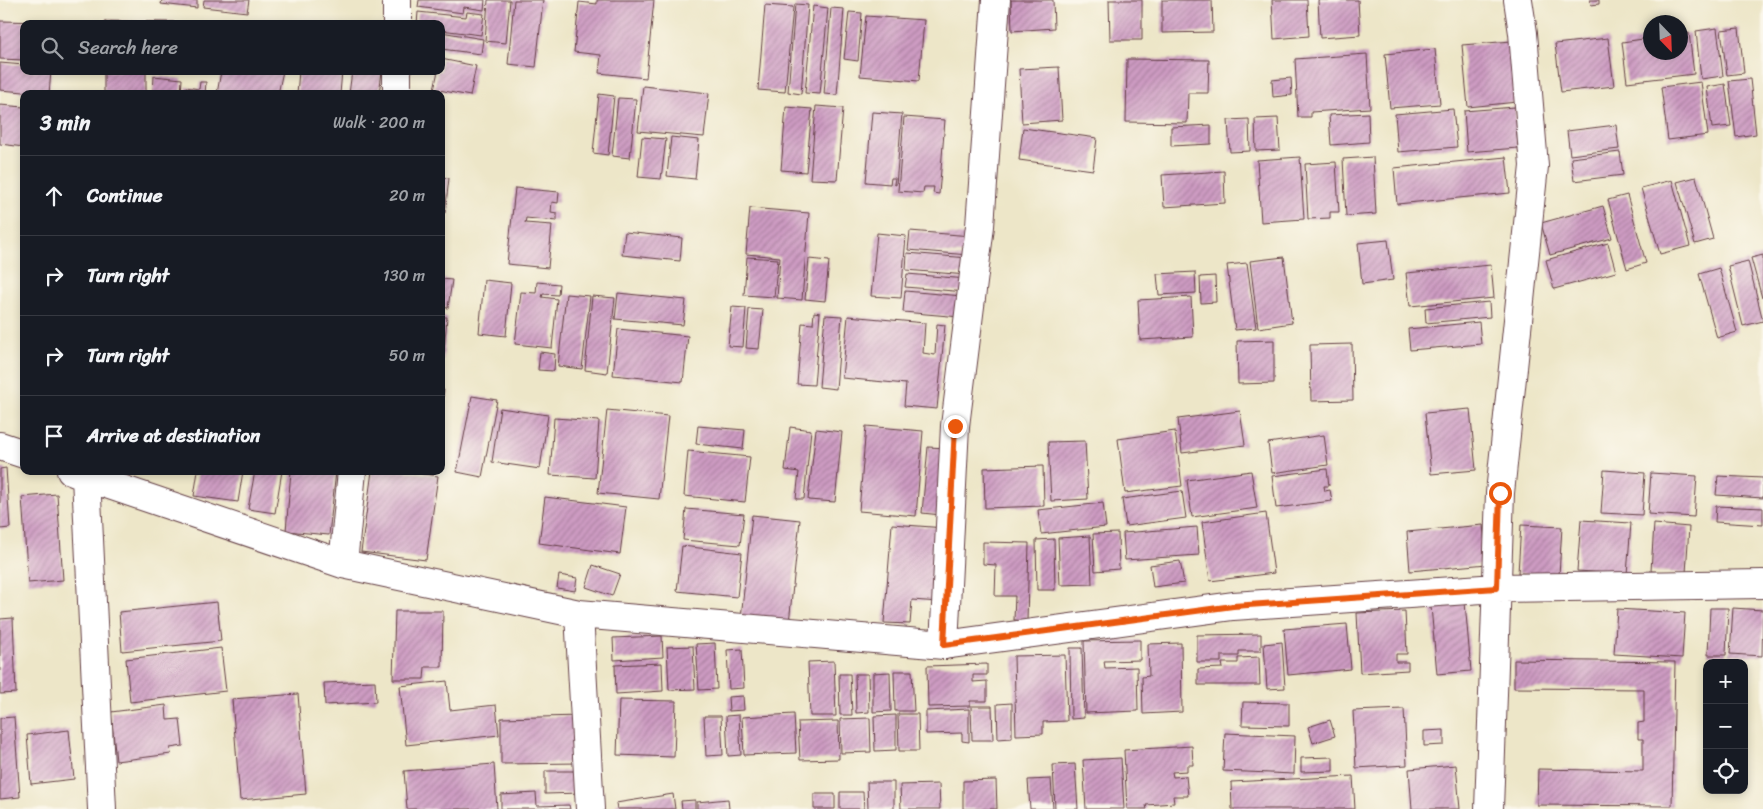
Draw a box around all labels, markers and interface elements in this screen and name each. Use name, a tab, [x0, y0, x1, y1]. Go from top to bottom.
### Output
north arrow	[1643, 15, 1688, 60]
search box	[20, 20, 445, 75]
text: Search here	[78, 31, 178, 64]
icon: search	[38, 34, 66, 62]
text: 3 min	[40, 104, 90, 142]
text: Walk · 200 m	[333, 108, 425, 137]
text: Continue	[87, 179, 163, 212]
text: 20 m	[389, 181, 425, 210]
icon: ahead	[40, 182, 68, 210]
text: Turn right	[87, 259, 169, 292]
text: 130 m	[383, 261, 425, 290]
icon: right	[40, 262, 68, 290]
text: Turn right	[87, 339, 169, 372]
text: 50 m	[389, 341, 425, 370]
icon: right	[40, 342, 68, 370]
route end	[944, 415, 967, 438]
text: Arrive at destination	[87, 419, 260, 452]
icon: arrive	[40, 422, 68, 450]
route start	[1489, 482, 1512, 505]
map controls	[1703, 659, 1748, 794]
button: +	[1703, 659, 1748, 704]
button: −	[1703, 704, 1748, 749]
button: locate	[1703, 749, 1748, 794]

